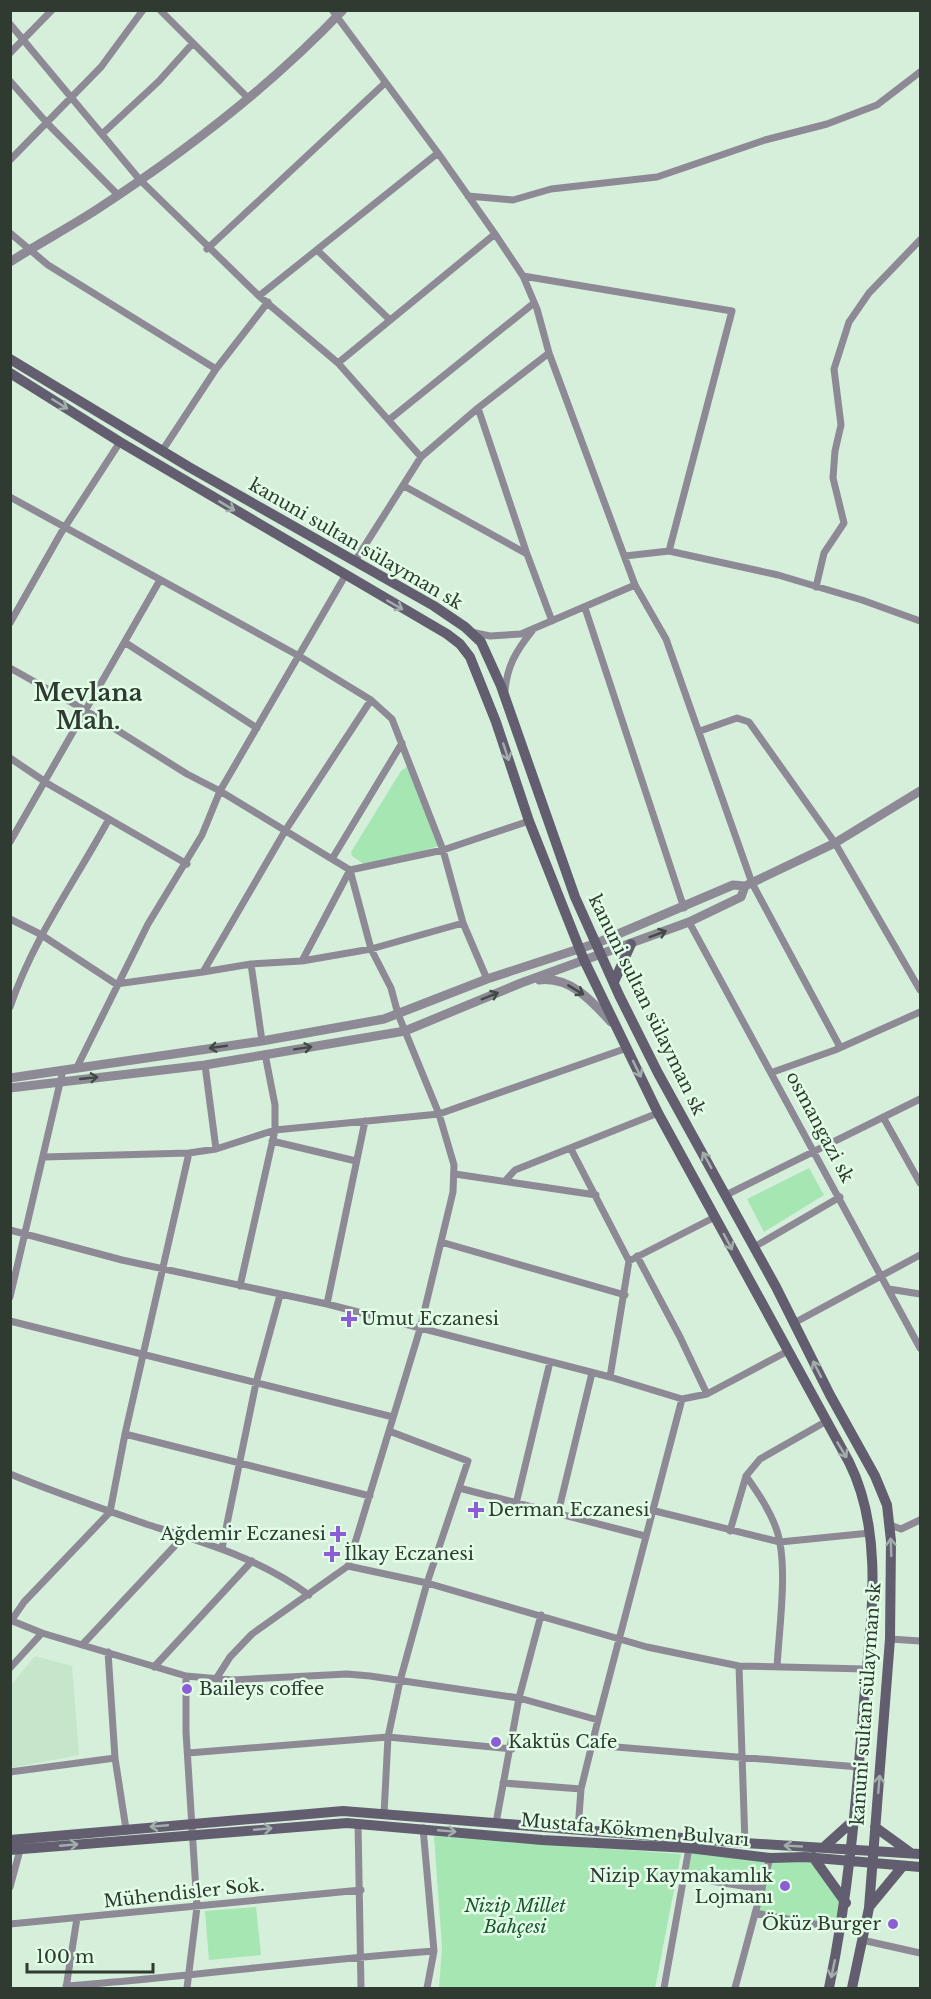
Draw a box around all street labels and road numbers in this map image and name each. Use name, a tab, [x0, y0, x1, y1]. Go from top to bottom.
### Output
street label: kanuni sultan sülayman sk	[245, 474, 467, 614]
street label: kanuni sultan sülayman sk	[584, 891, 710, 1119]
street label: osmangazi sk	[781, 1068, 859, 1186]
street label: kanuni sultan sülayman sk	[847, 1582, 885, 1826]
street label: Mustafa Kökmen Bulvarı	[520, 1809, 750, 1851]
street label: Mühendisler Sok.	[103, 1874, 265, 1912]

